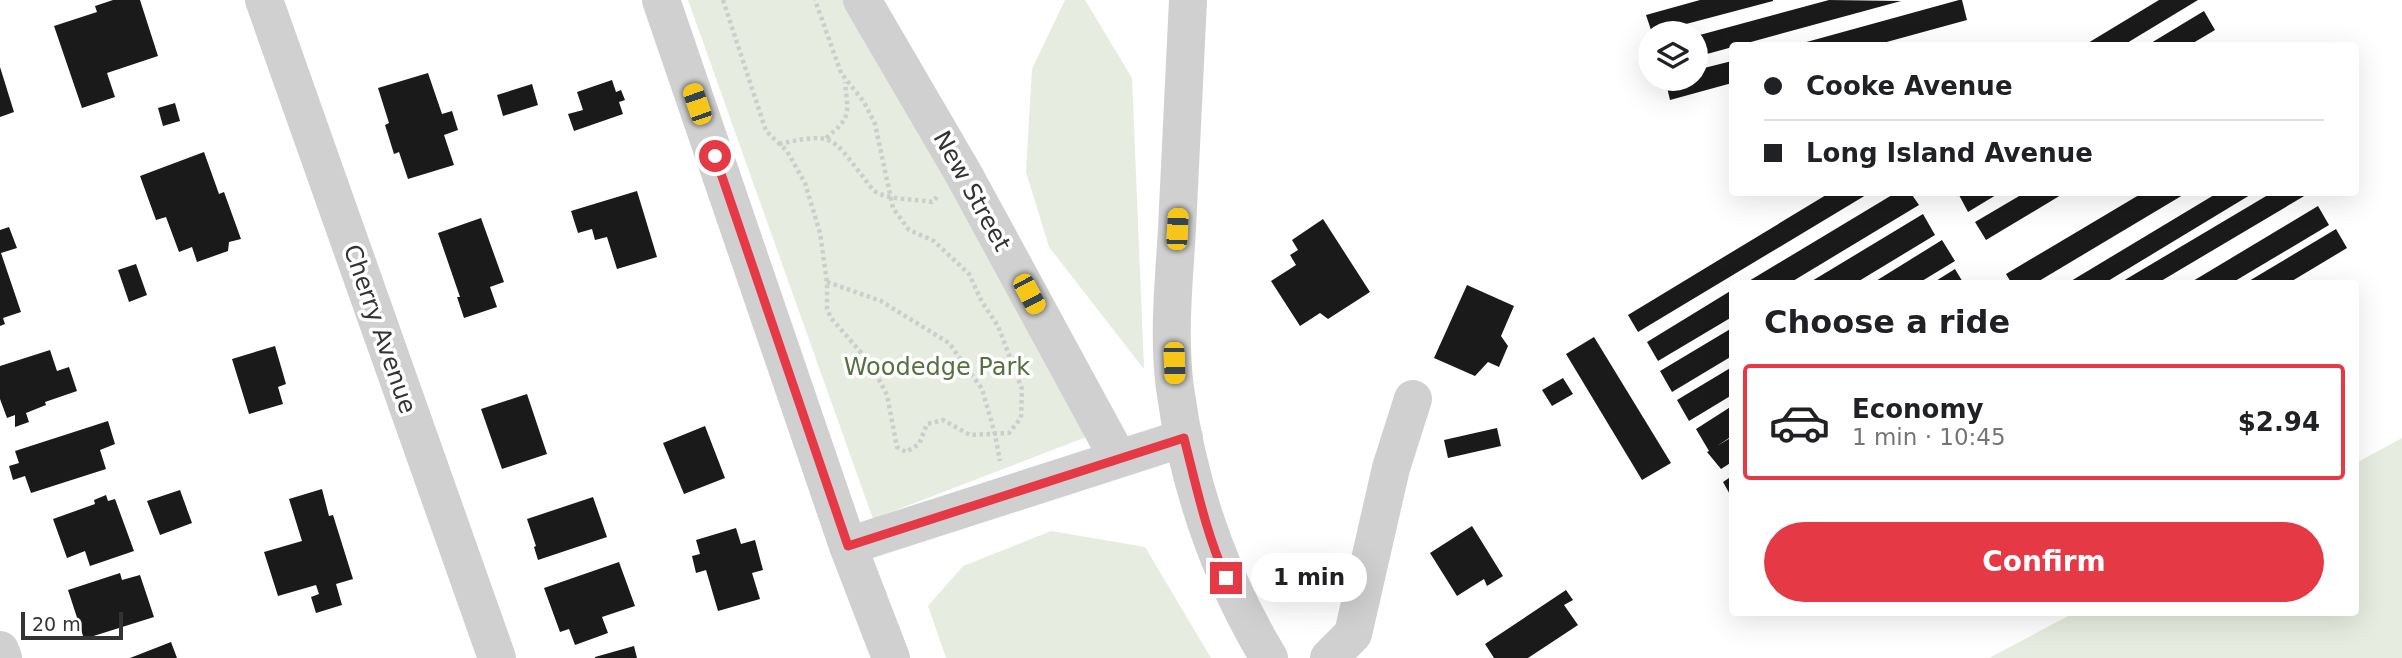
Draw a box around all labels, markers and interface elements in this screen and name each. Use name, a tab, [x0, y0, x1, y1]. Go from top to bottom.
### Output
map controls	[1638, 21, 1708, 91]
button: layers	[1638, 21, 1708, 91]
text: Cooke Avenue	[1806, 71, 2013, 101]
car	[681, 81, 714, 127]
street label: New Street	[928, 126, 1016, 256]
text: Long Island Avenue	[1806, 138, 2093, 168]
route start	[699, 140, 731, 172]
car	[1166, 207, 1189, 251]
street label: Cherry Avenue	[338, 241, 422, 417]
car	[1010, 271, 1049, 317]
text: Choose a ride	[1764, 303, 2010, 341]
car	[1163, 342, 1186, 384]
park label: Woodedge Park	[844, 353, 1030, 381]
icon: car	[1768, 391, 1831, 454]
text: Economy	[1852, 394, 1983, 424]
text: $2.94	[2238, 407, 2320, 437]
text: 1 min · 10:45	[1852, 424, 2006, 450]
button: Confirm	[1764, 522, 2324, 602]
callout: 1 min	[1250, 554, 1366, 602]
route end	[1210, 562, 1242, 594]
text: 1 min	[1273, 564, 1345, 590]
scale bar	[21, 609, 122, 641]
text: 20 m	[32, 613, 81, 635]

